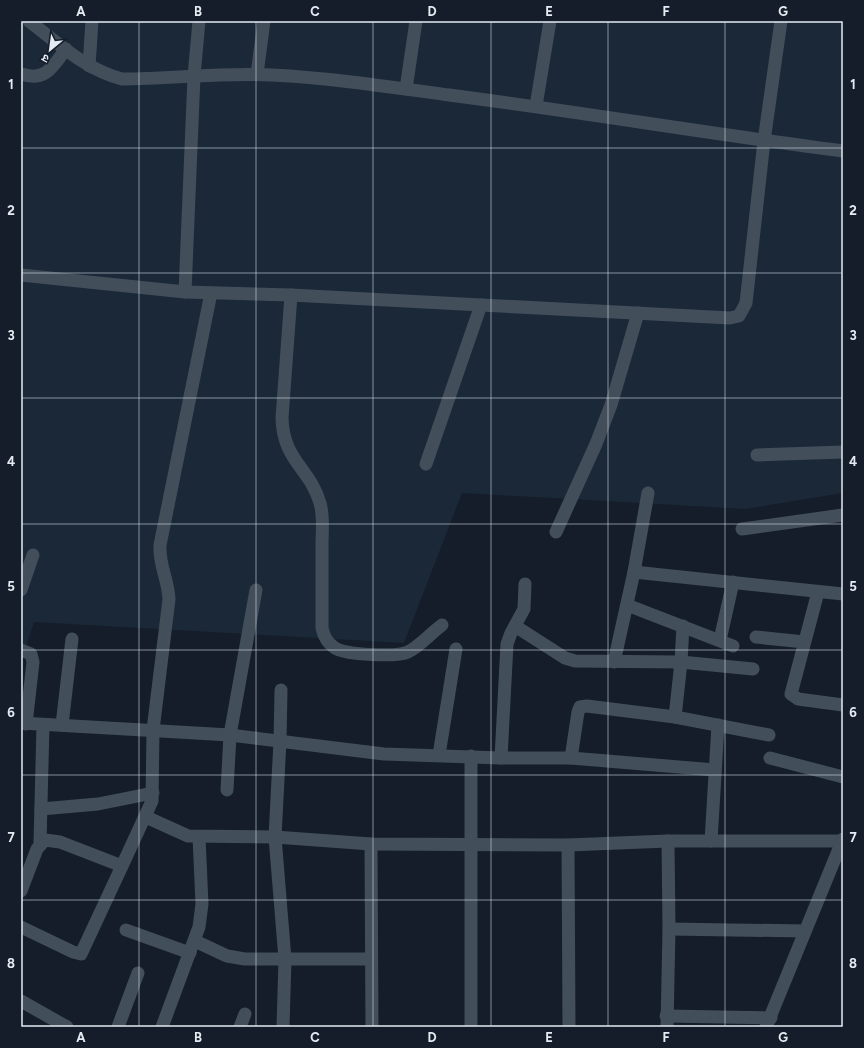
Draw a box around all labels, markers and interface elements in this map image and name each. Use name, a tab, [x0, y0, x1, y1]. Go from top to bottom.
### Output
text: A	[76, 4, 86, 19]
text: B	[194, 4, 202, 19]
text: C	[310, 4, 320, 19]
text: D	[427, 4, 437, 19]
text: E	[545, 4, 553, 19]
text: F	[662, 4, 670, 19]
text: G	[778, 4, 788, 19]
north arrow	[30, 30, 70, 70]
text: उ	[39, 51, 51, 66]
text: 1	[8, 77, 14, 92]
text: 1	[850, 77, 856, 92]
text: 2	[7, 203, 15, 218]
text: 2	[849, 203, 857, 218]
text: 3	[7, 328, 15, 343]
text: 3	[849, 328, 857, 343]
text: 4	[7, 454, 15, 469]
text: 4	[849, 454, 857, 469]
text: 5	[7, 579, 15, 594]
text: 5	[849, 579, 857, 594]
text: 6	[7, 705, 15, 720]
text: 6	[849, 705, 857, 720]
text: 7	[7, 830, 15, 845]
text: 7	[849, 830, 857, 845]
text: 8	[7, 956, 15, 971]
text: 8	[849, 956, 857, 971]
text: A	[76, 1030, 86, 1045]
text: B	[194, 1030, 202, 1045]
text: C	[310, 1030, 320, 1045]
text: D	[427, 1030, 437, 1045]
text: E	[545, 1030, 553, 1045]
text: F	[662, 1030, 670, 1045]
text: G	[778, 1030, 788, 1045]

